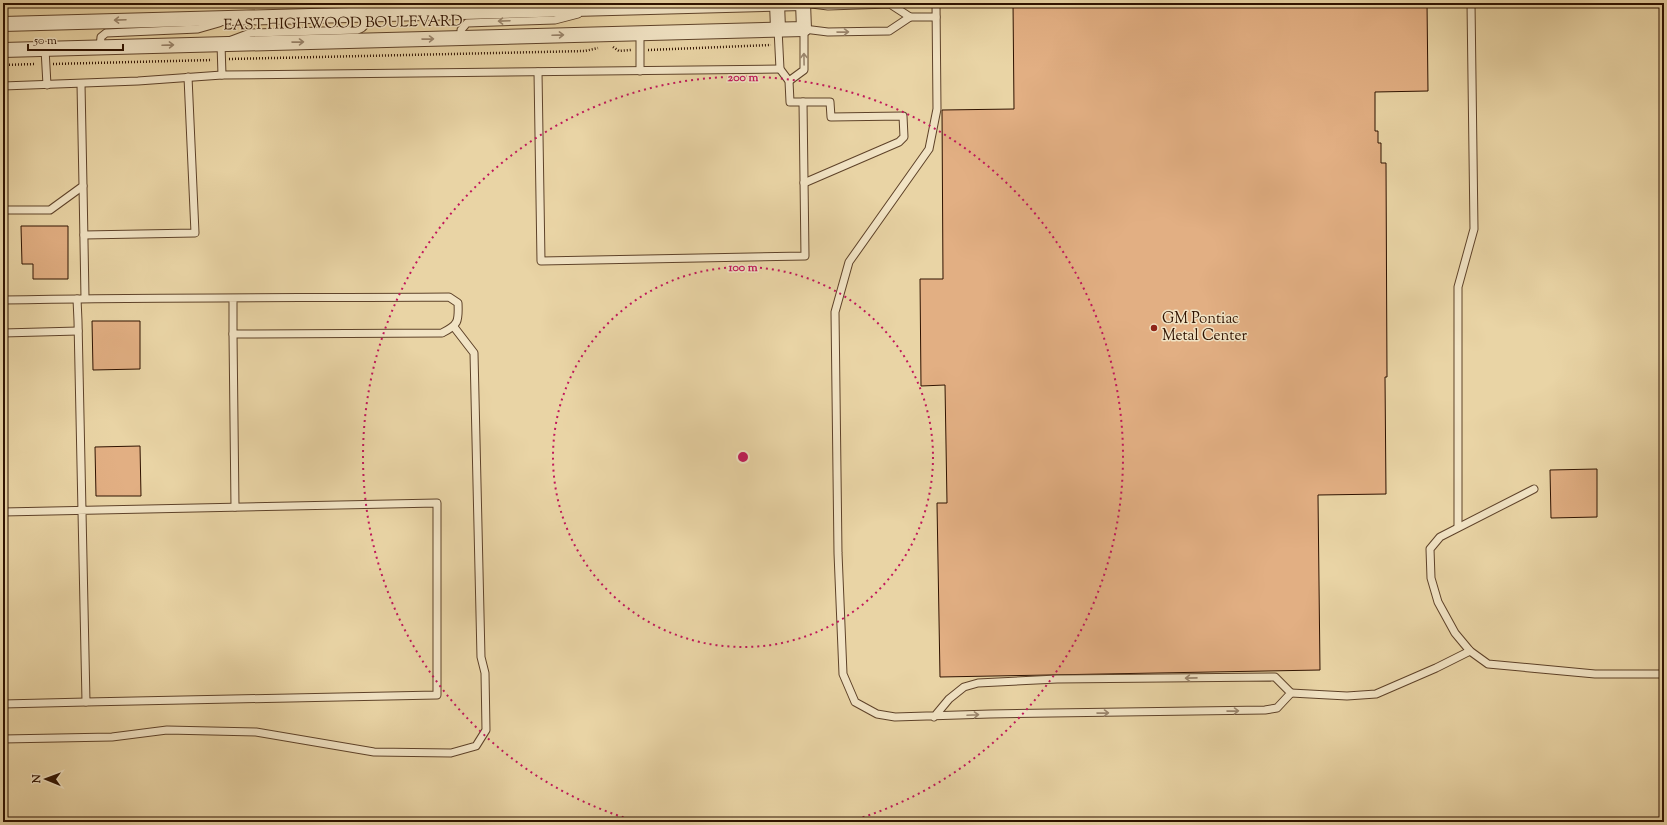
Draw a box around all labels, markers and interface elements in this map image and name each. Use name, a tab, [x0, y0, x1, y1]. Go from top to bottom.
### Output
street label: EAST HIGHWOOD BOULEVARD	[223, 11, 463, 37]
one-way arrow	[114, 17, 127, 24]
one-way arrow	[498, 18, 511, 25]
scale bar	[28, 26, 123, 52]
one-way arrow	[836, 28, 849, 35]
one-way arrow	[551, 31, 564, 39]
text: 50 m	[33, 32, 57, 50]
one-way arrow	[421, 35, 434, 42]
one-way arrow	[291, 38, 304, 46]
one-way arrow	[161, 42, 174, 49]
one-way arrow	[800, 53, 808, 66]
text: 200 m	[728, 69, 758, 87]
text: 100 m	[727, 259, 758, 277]
place label: GM Pontiac Metal Center	[1162, 309, 1247, 347]
marker: GM Pontiac Metal Center	[1149, 323, 1159, 333]
centre of rings	[736, 450, 750, 464]
one-way arrow	[1185, 674, 1198, 682]
one-way arrow	[1226, 707, 1239, 714]
one-way arrow	[1096, 709, 1109, 717]
one-way arrow	[966, 711, 979, 718]
north arrow	[26, 759, 66, 799]
text: N	[29, 774, 45, 784]

